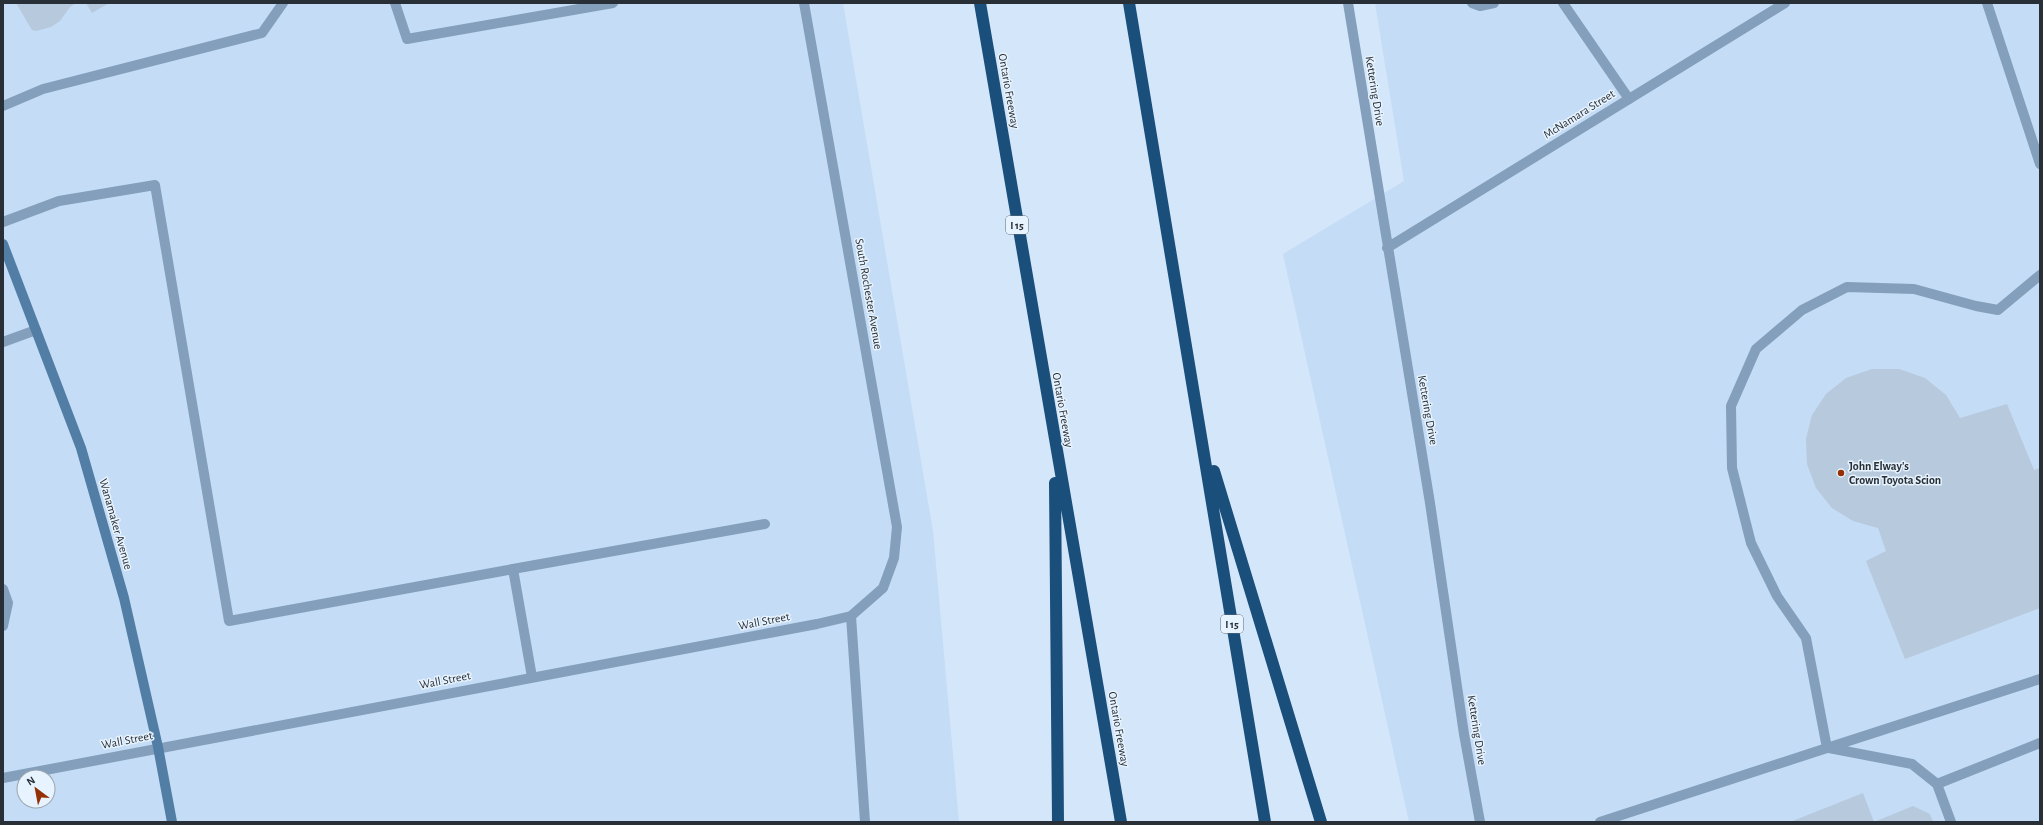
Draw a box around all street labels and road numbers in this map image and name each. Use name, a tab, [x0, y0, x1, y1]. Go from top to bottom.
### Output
street label: Ontario Freeway	[996, 53, 1021, 130]
street label: Kettering Drive	[1364, 55, 1386, 127]
street label: McNamara Street	[1541, 87, 1617, 141]
road number: I 15	[1006, 216, 1028, 234]
street label: South Rochester Avenue	[853, 238, 885, 350]
street label: Ontario Freeway	[1050, 372, 1075, 449]
street label: Kettering Drive	[1416, 374, 1440, 446]
street label: Wanamaker Avenue	[97, 477, 135, 571]
street label: Wall Street	[737, 610, 791, 632]
road number: I 15	[1221, 615, 1243, 633]
street label: Wall Street	[418, 669, 472, 691]
street label: Ontario Freeway	[1106, 691, 1131, 768]
street label: Kettering Drive	[1466, 694, 1488, 766]
street label: Wall Street	[100, 729, 154, 751]

